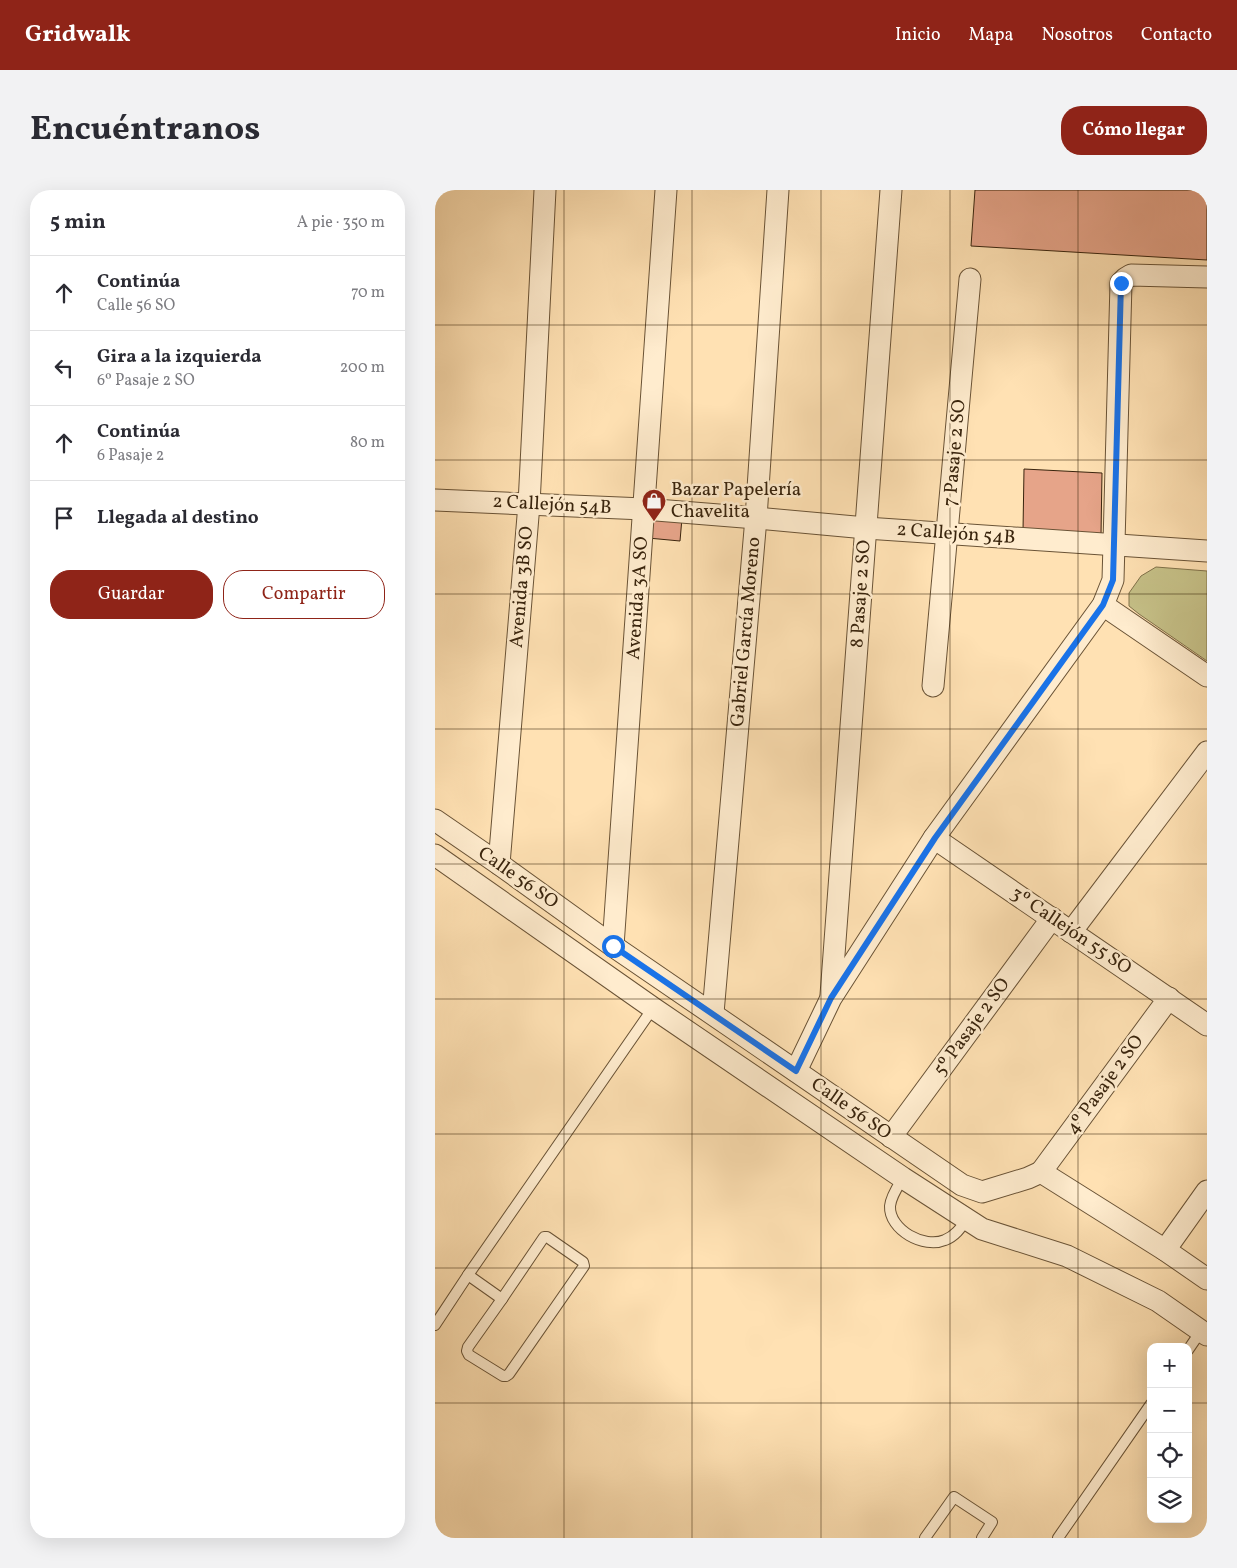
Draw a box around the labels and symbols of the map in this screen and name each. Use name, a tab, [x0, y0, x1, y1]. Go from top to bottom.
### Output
route end	[1110, 272, 1133, 295]
street label: 7 Pasaje 2 SO	[937, 398, 973, 508]
place label: Bazar Papelería Chavelita	[671, 477, 801, 525]
shop icon: Bazar Papelería Chavelita	[641, 488, 667, 522]
street label: 2 Callejón 54B	[492, 489, 612, 521]
street label: 2 Callejón 54B	[896, 517, 1016, 551]
street label: Avenida 3B SO	[504, 525, 540, 649]
street label: Avenida 3A SO	[621, 535, 655, 660]
street label: Gabriel García Moreno	[725, 536, 767, 728]
street label: 8 Pasaje 2 SO	[844, 539, 878, 649]
street label: Calle 56 SO	[472, 841, 564, 915]
street label: 3º Callejón 55 SO	[1005, 881, 1137, 981]
route start	[602, 935, 625, 958]
street label: 5º Pasaje 2 SO	[928, 973, 1017, 1081]
street label: 4º Pasaje 2 SO	[1060, 1030, 1150, 1140]
street label: Calle 56 SO	[805, 1072, 897, 1146]

